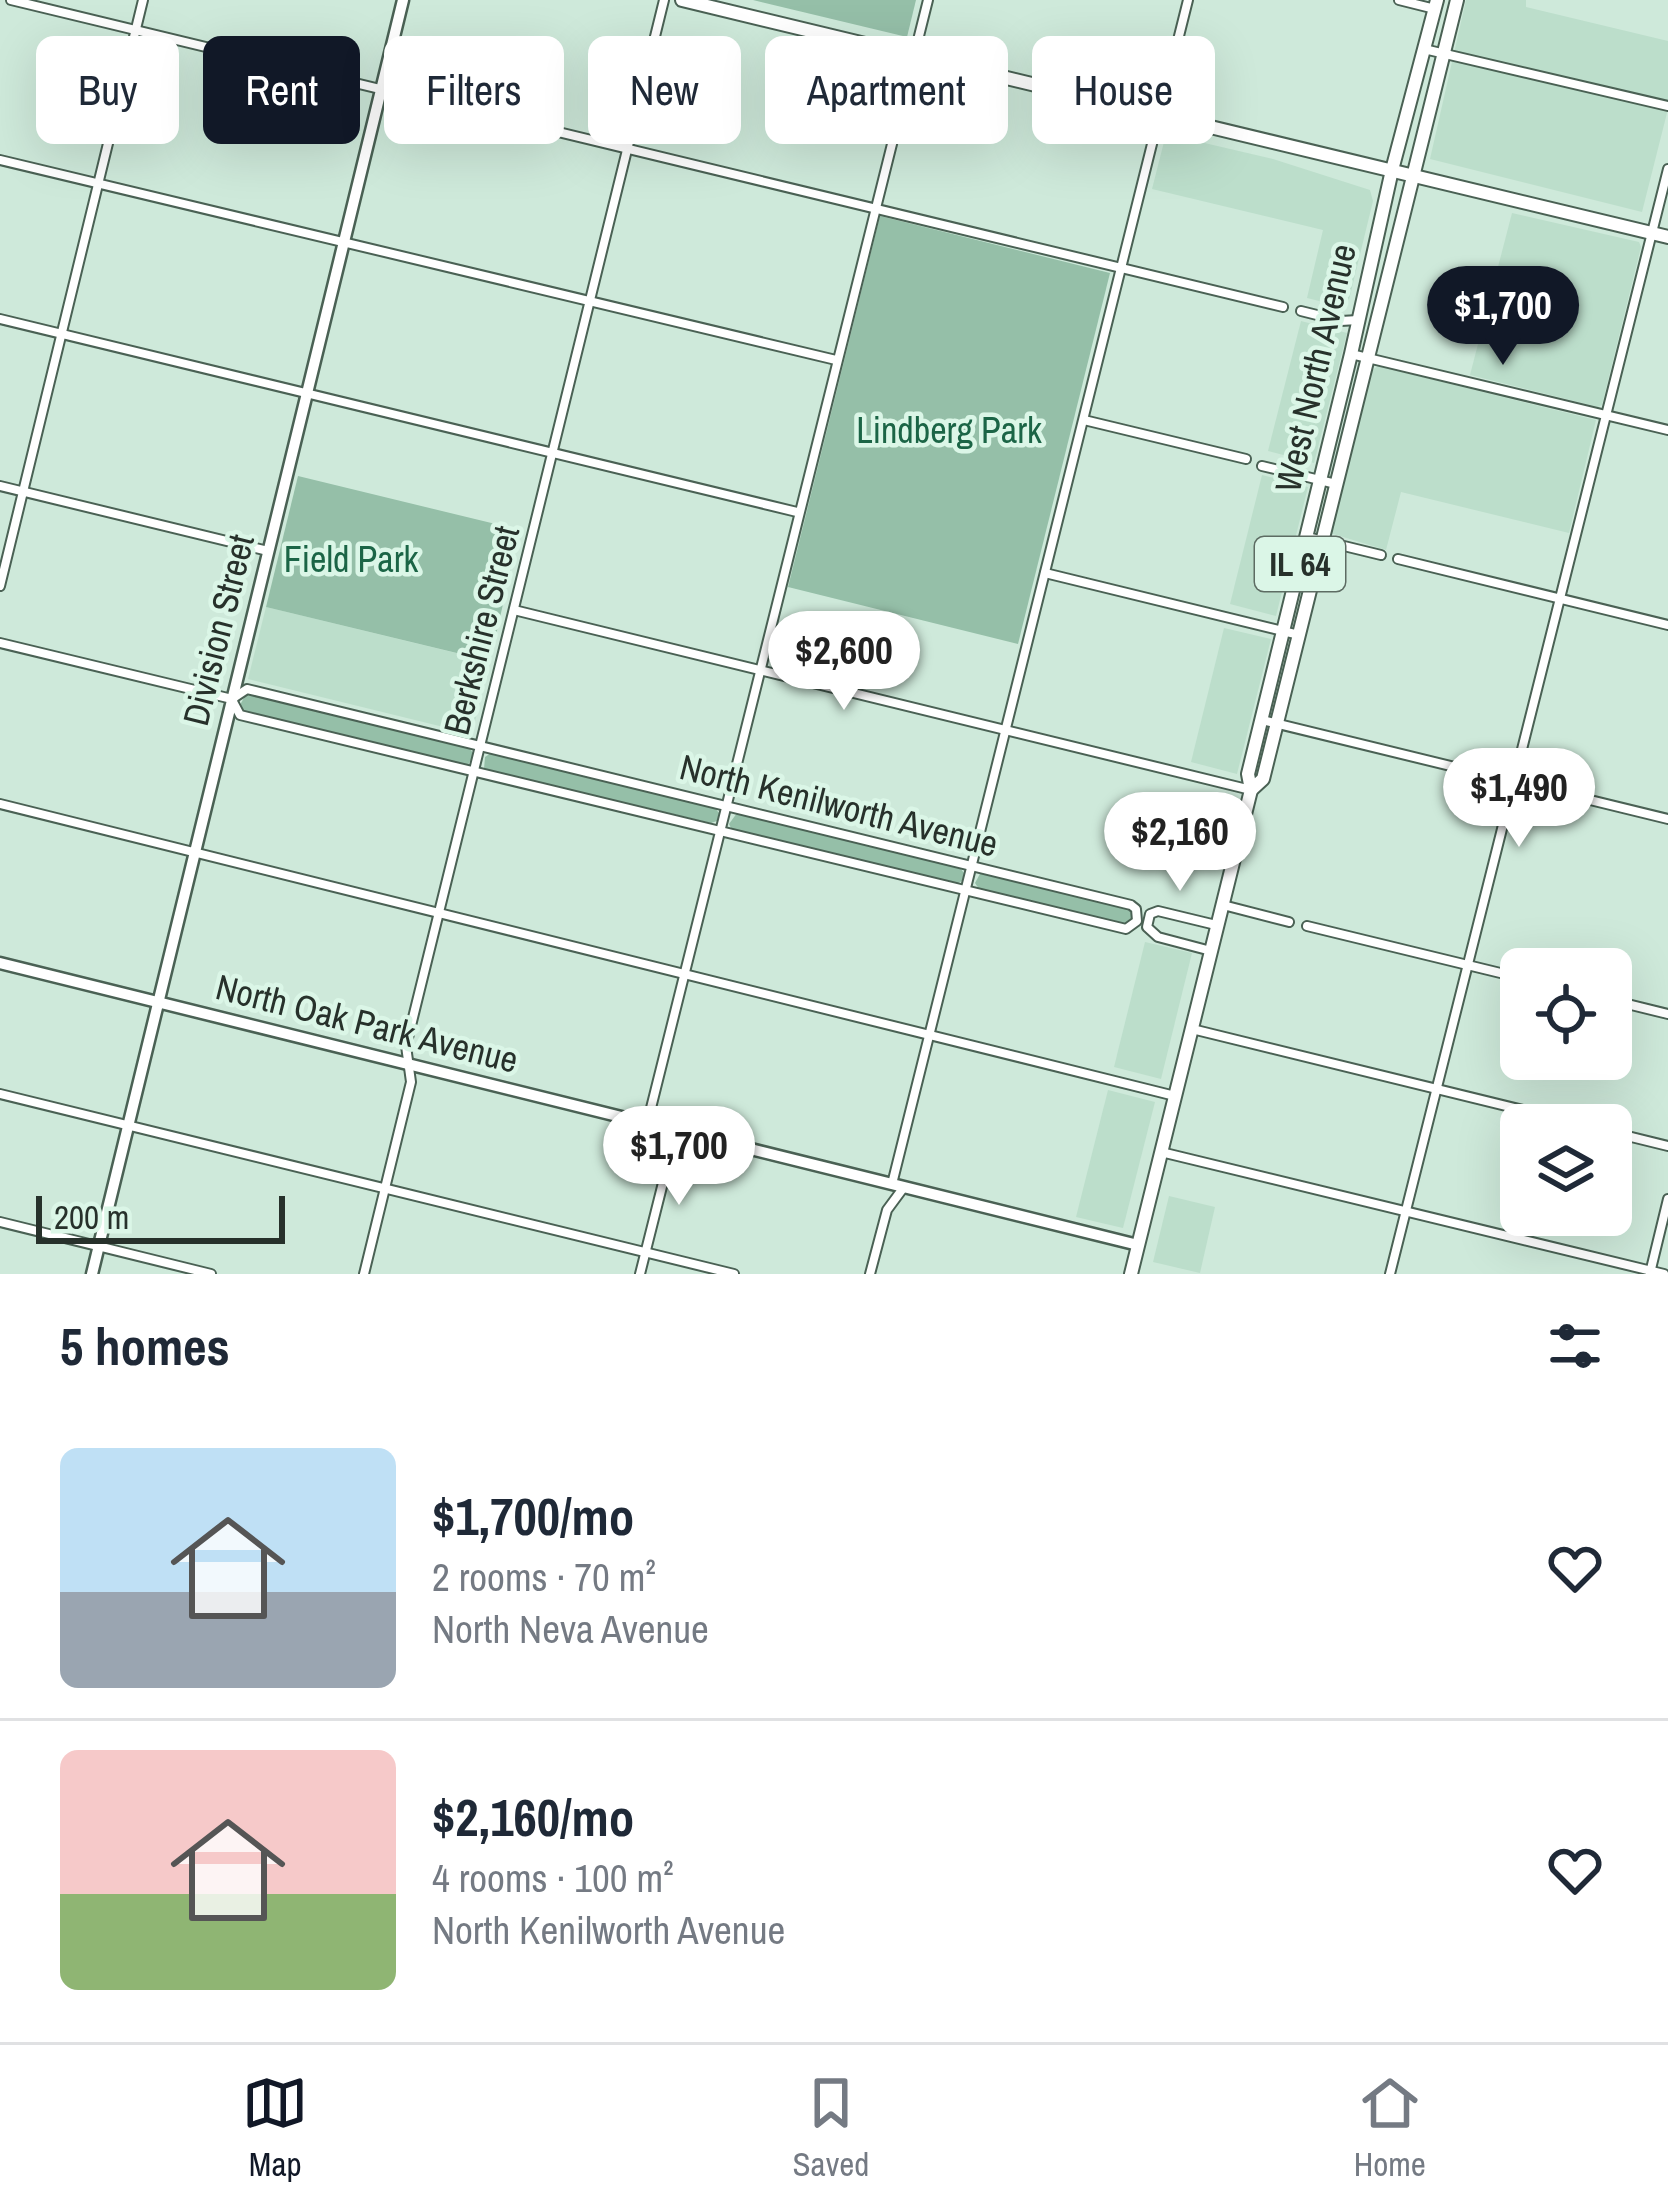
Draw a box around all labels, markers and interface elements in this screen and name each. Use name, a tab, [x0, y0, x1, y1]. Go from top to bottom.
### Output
chip: Buy	[36, 36, 179, 144]
chip: Rent	[203, 36, 360, 144]
chip: Filters	[384, 36, 564, 144]
chip: New	[588, 36, 741, 144]
chip: Apartment	[765, 36, 1008, 144]
chip: House	[1032, 36, 1215, 144]
street label: West North Avenue	[1263, 239, 1367, 497]
pin: $1,700	[1405, 266, 1601, 368]
text: $1,700	[1454, 279, 1552, 331]
park label: Lindberg Park	[856, 406, 1042, 454]
street label: Berkshire Street	[432, 521, 530, 739]
street label: Division Street	[171, 529, 265, 731]
park label: Field Park	[284, 535, 418, 583]
road number: IL 64	[1255, 537, 1345, 591]
pin: $2,600	[746, 611, 942, 713]
text: $2,600	[795, 624, 893, 676]
street label: North Kenilworth Avenue	[675, 742, 1003, 868]
pin: $1,490	[1421, 748, 1617, 850]
text: $1,490	[1470, 761, 1568, 813]
pin: $2,160	[1082, 792, 1278, 894]
text: $2,160	[1131, 805, 1229, 857]
map controls	[1500, 948, 1632, 1236]
button: locate	[1500, 948, 1632, 1080]
street label: North Oak Park Avenue	[211, 962, 523, 1084]
button: layers	[1500, 1104, 1632, 1236]
pin: $1,700	[581, 1106, 777, 1208]
text: $1,700	[630, 1119, 728, 1171]
scale bar	[36, 1190, 285, 1243]
text: 200 m	[54, 1195, 129, 1239]
text: 5 homes	[60, 1312, 230, 1381]
icon: filters	[1542, 1313, 1608, 1379]
text: $1,700/mo	[432, 1482, 634, 1551]
icon: home	[156, 1496, 300, 1640]
icon: heart	[1542, 1535, 1608, 1601]
text: 2 rooms · 70 m²	[432, 1551, 656, 1603]
text: North Neva Avenue	[432, 1603, 709, 1655]
text: $2,160/mo	[432, 1783, 634, 1852]
icon: home	[156, 1798, 300, 1942]
icon: heart	[1542, 1837, 1608, 1903]
text: 4 rooms · 100 m²	[432, 1852, 674, 1904]
text: North Kenilworth Avenue	[432, 1904, 785, 1956]
tab: Map	[242, 2070, 308, 2186]
tab: Saved	[793, 2070, 869, 2186]
tab: Home	[1354, 2070, 1426, 2186]

